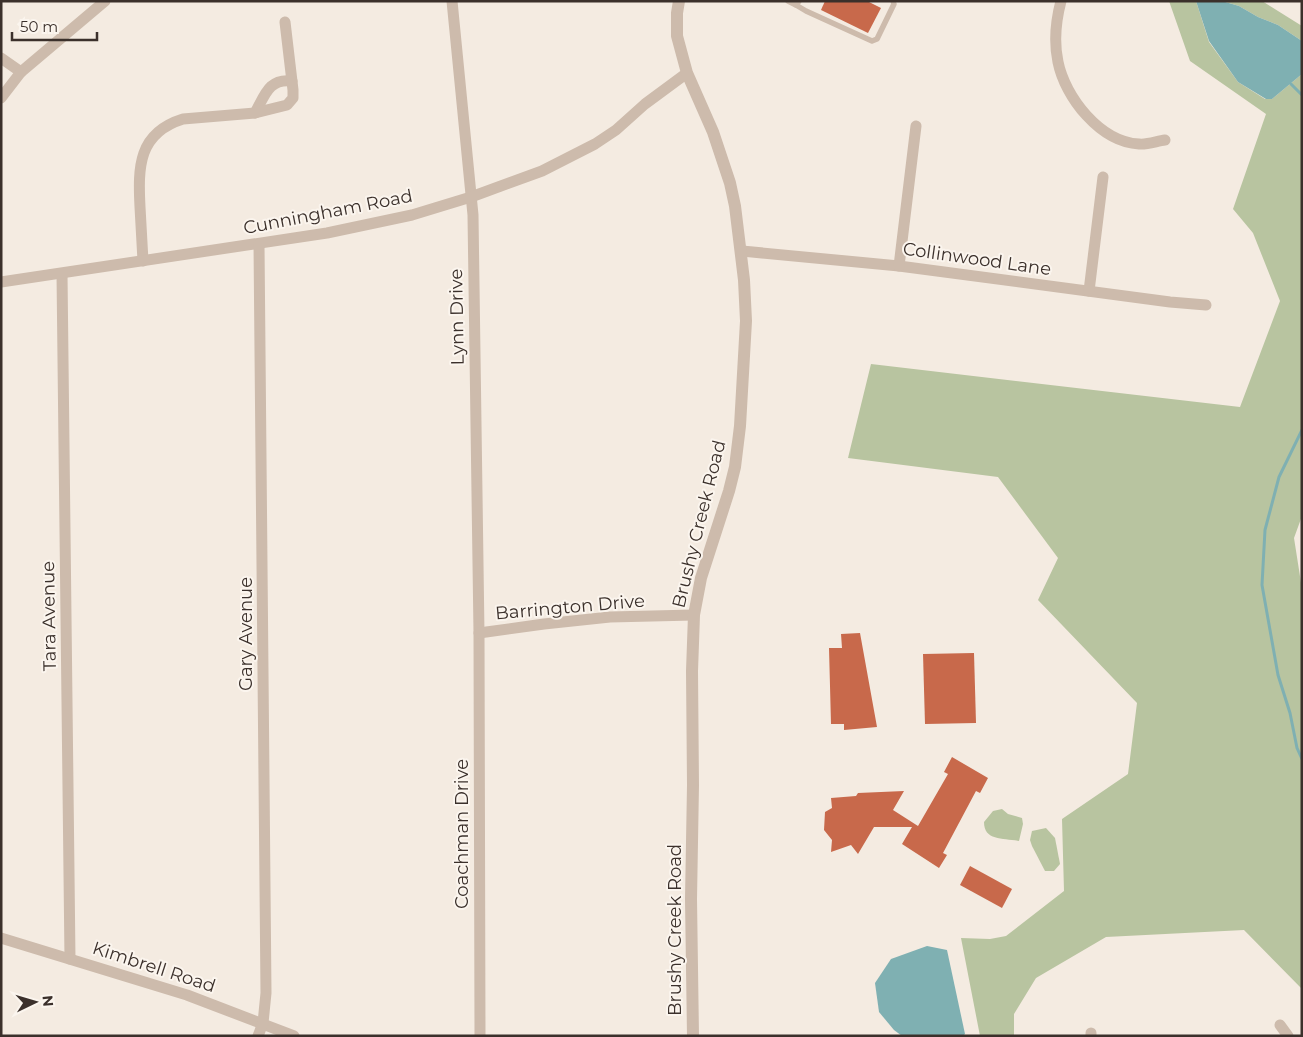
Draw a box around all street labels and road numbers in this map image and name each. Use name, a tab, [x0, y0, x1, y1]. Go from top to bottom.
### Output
street label: Cunningham Road	[242, 185, 414, 239]
street label: Collinwood Lane	[901, 238, 1053, 280]
street label: Lynn Drive	[445, 268, 469, 365]
street label: Brushy Creek Road	[668, 438, 730, 610]
street label: Tara Avenue	[37, 561, 61, 671]
street label: Gary Avenue	[235, 577, 257, 691]
street label: Barrington Drive	[494, 589, 646, 624]
street label: Coachman Drive	[451, 759, 473, 909]
street label: Brushy Creek Road	[664, 844, 686, 1016]
street label: Kimbrell Road	[90, 937, 218, 997]

